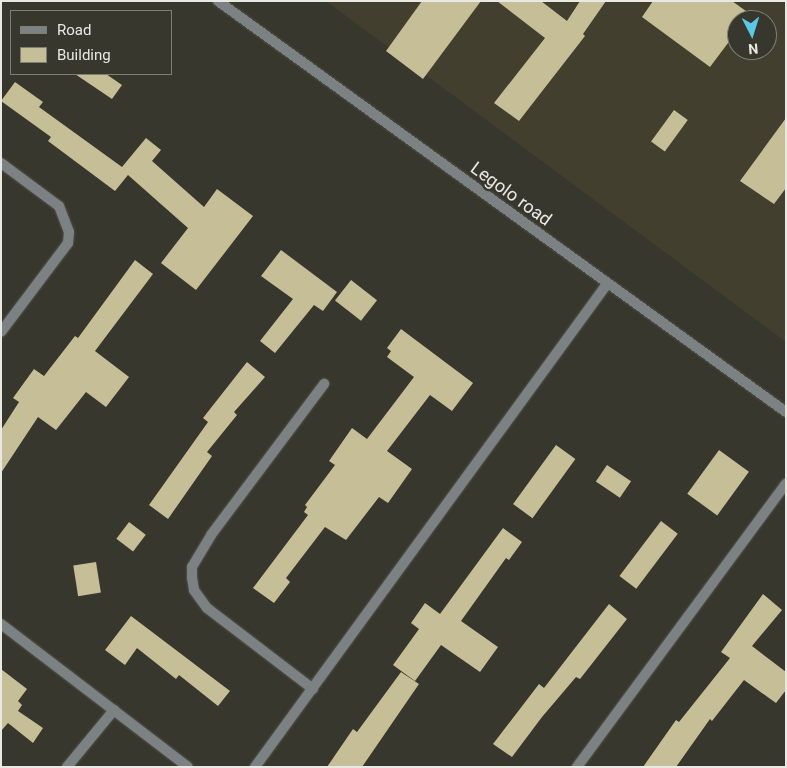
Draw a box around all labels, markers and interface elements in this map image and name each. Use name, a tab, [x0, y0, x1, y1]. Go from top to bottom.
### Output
legend	[10, 10, 172, 75]
north arrow	[727, 10, 777, 60]
text: Road	[57, 21, 91, 39]
text: N	[748, 41, 759, 57]
text: Building	[57, 46, 111, 64]
street label: Legolo road	[466, 157, 556, 231]

